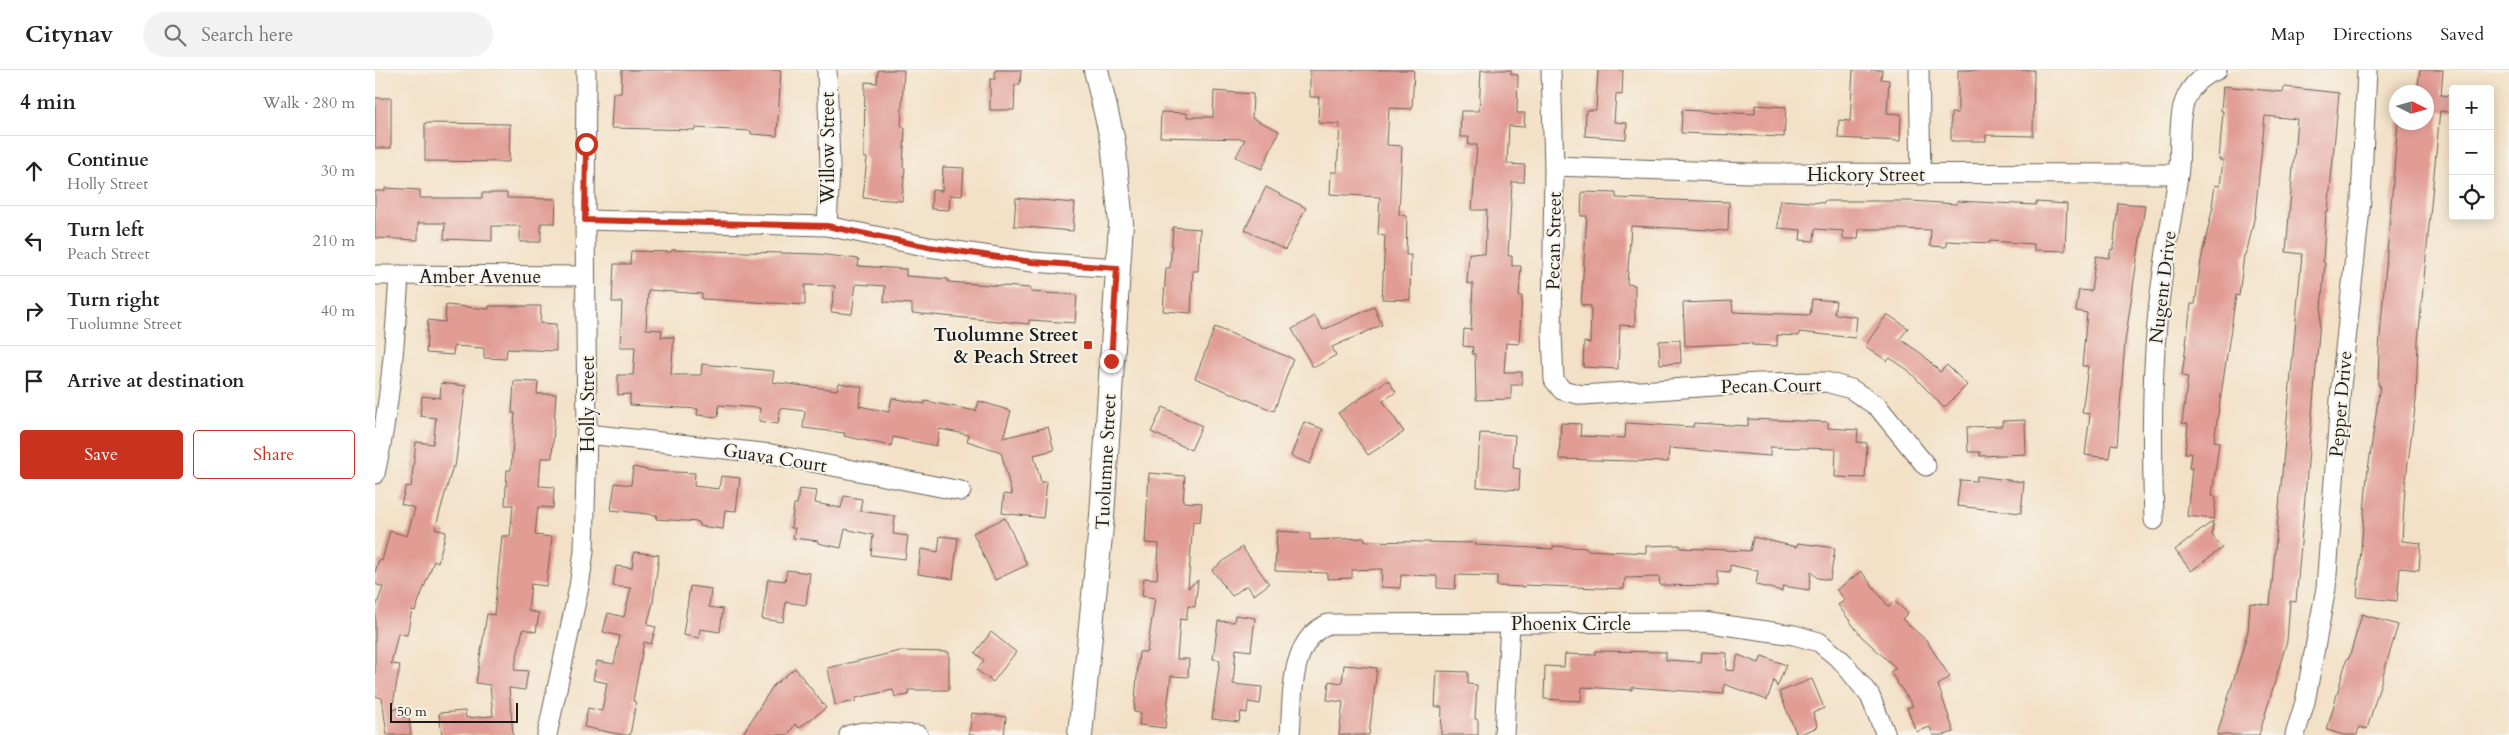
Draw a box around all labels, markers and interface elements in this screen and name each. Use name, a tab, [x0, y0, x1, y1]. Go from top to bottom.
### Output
search box	[143, 12, 493, 57]
text: Citynav	[25, 18, 113, 51]
icon: search	[161, 21, 189, 49]
text: Search here	[201, 22, 293, 48]
text: Map	[2271, 22, 2305, 47]
text: Directions	[2333, 22, 2412, 47]
text: Saved	[2440, 22, 2484, 47]
north arrow	[2389, 85, 2434, 130]
map controls	[2449, 85, 2494, 220]
button: +	[2449, 85, 2494, 130]
text: 4 min	[20, 88, 76, 117]
text: Walk · 280 m	[263, 92, 355, 114]
street label: Willow Street	[815, 92, 841, 205]
button: −	[2449, 130, 2494, 175]
route start	[575, 133, 598, 156]
text: Continue	[67, 147, 149, 173]
icon: ahead	[20, 157, 48, 185]
text: 30 m	[321, 160, 355, 182]
street label: Hickory Street	[1807, 162, 1925, 188]
text: Holly Street	[67, 173, 148, 195]
button: locate	[2449, 175, 2494, 220]
street label: Pecan Street	[1540, 192, 1568, 290]
text: Turn left	[67, 217, 144, 243]
icon: left	[20, 227, 48, 255]
street label: Nugent Drive	[2143, 229, 2183, 345]
text: 210 m	[313, 230, 355, 252]
text: Peach Street	[67, 243, 150, 265]
street label: Amber Avenue	[419, 264, 541, 290]
text: Turn right	[67, 287, 159, 313]
icon: right	[20, 297, 48, 325]
text: 40 m	[321, 300, 355, 322]
text: Tuolumne Street	[67, 313, 182, 335]
place label: Tuolumne Street & Peach Street	[933, 322, 1078, 370]
marker: Tuolumne Street & Peach Street	[1082, 339, 1094, 351]
route end	[1100, 350, 1123, 373]
street label: Pepper Drive	[2323, 350, 2359, 458]
street label: Holly Street	[575, 356, 601, 452]
icon: arrive	[20, 367, 48, 395]
text: Arrive at destination	[67, 368, 244, 394]
street label: Pecan Court	[1720, 372, 1822, 400]
street label: Tuolumne Street	[1089, 393, 1123, 531]
button: Save	[20, 430, 183, 479]
button: Share	[193, 430, 355, 479]
street label: Guava Court	[721, 437, 829, 479]
street label: Phoenix Circle	[1511, 611, 1631, 637]
scale bar	[390, 700, 517, 723]
text: 50 m	[397, 702, 427, 721]

